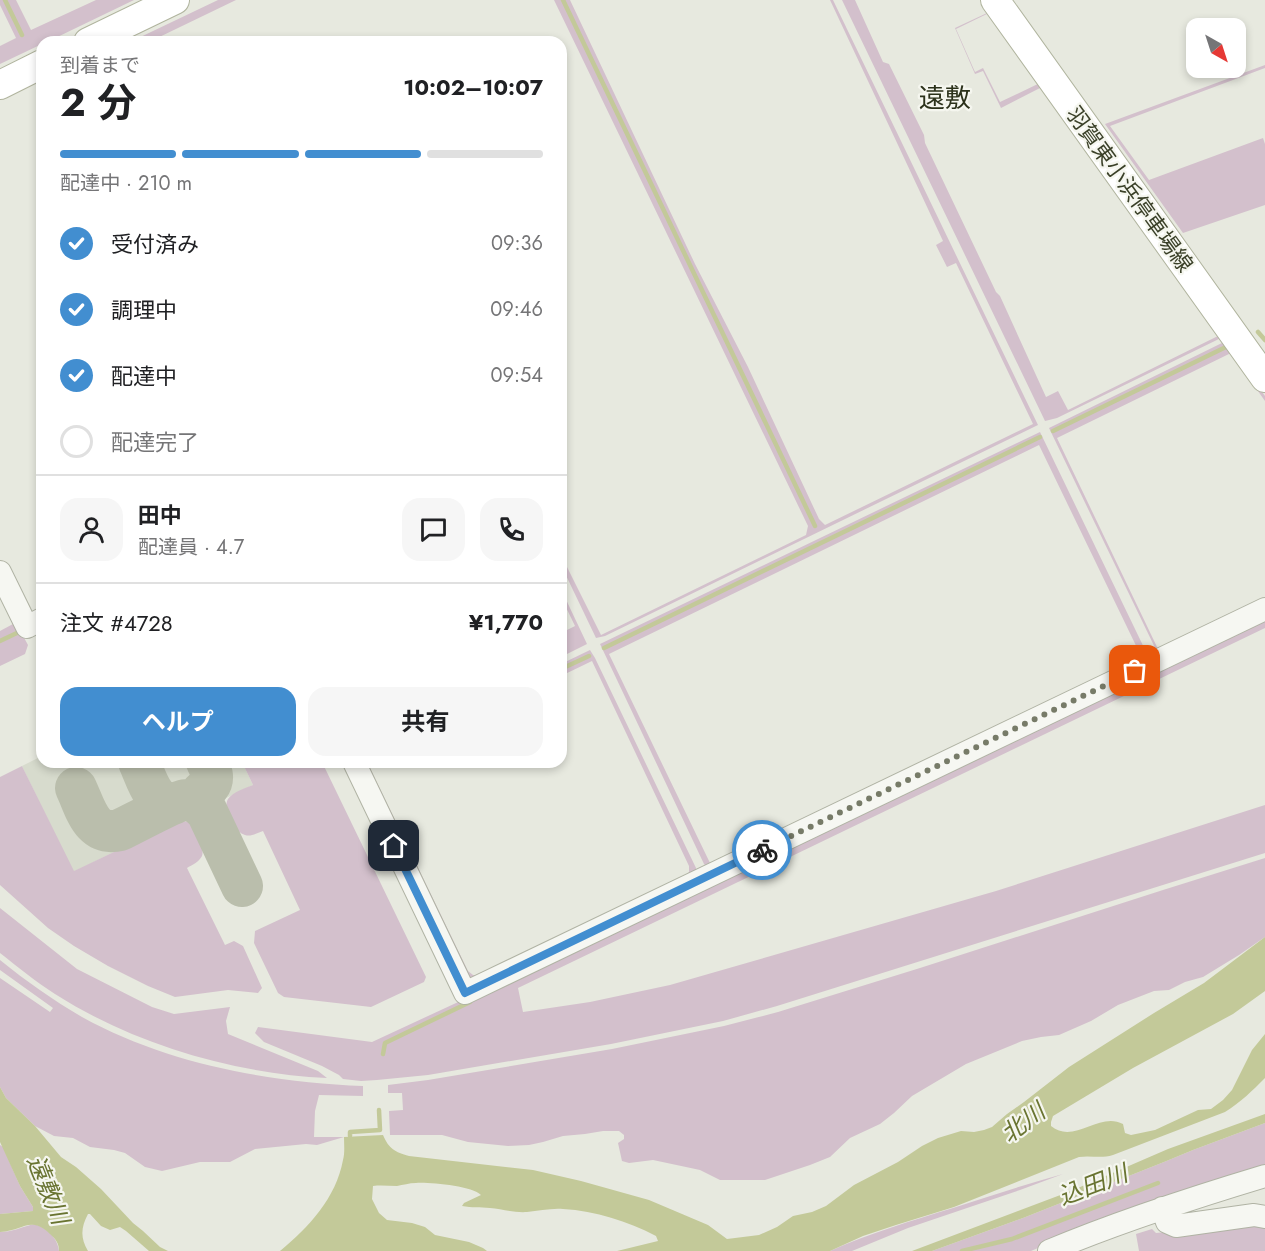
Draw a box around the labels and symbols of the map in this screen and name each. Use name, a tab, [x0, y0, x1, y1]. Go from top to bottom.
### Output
north arrow	[1186, 18, 1246, 78]
district label: 遠敷	[919, 79, 971, 117]
street label: 羽賀東小浜停車場線	[1059, 99, 1201, 279]
pin	[1109, 645, 1160, 696]
pin	[368, 820, 419, 871]
courier	[732, 820, 792, 880]
water label: 北川	[993, 1092, 1055, 1151]
water label: 遠敷川	[19, 1150, 79, 1233]
water label: 込田川	[1053, 1154, 1136, 1214]

